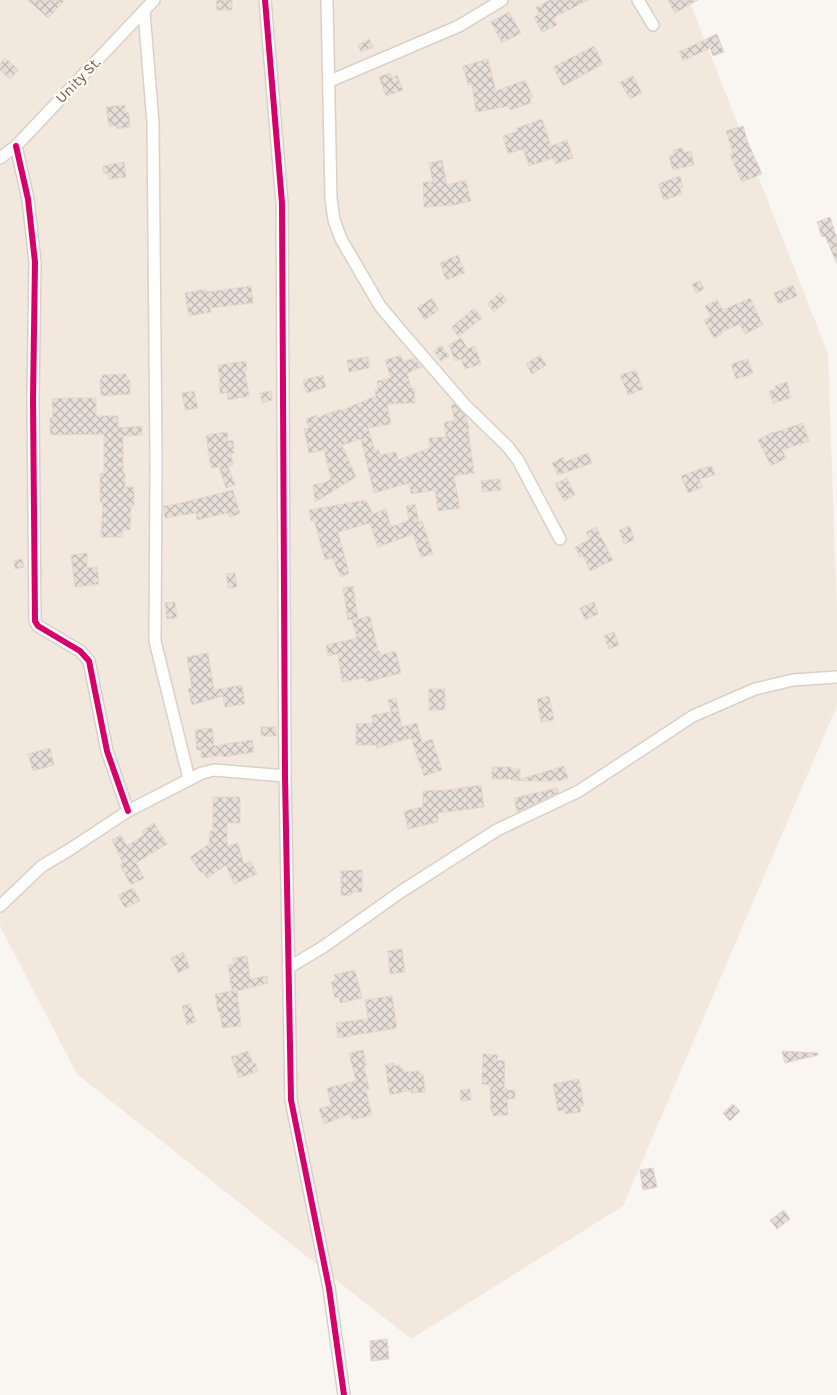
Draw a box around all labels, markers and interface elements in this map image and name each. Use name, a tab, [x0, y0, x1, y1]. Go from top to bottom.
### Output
street label: Unity St.	[52, 53, 104, 107]

